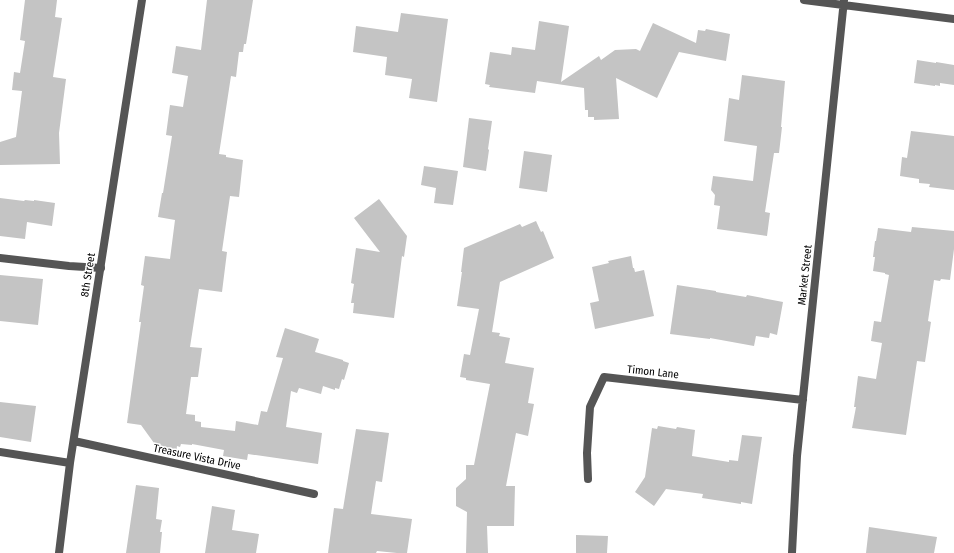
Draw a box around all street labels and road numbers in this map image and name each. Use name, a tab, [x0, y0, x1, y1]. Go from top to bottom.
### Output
street label: Market Street	[795, 244, 815, 306]
street label: 8th Street	[78, 252, 98, 298]
street label: Timon Lane	[627, 363, 679, 381]
street label: Treasure Vista Drive	[152, 441, 242, 473]

